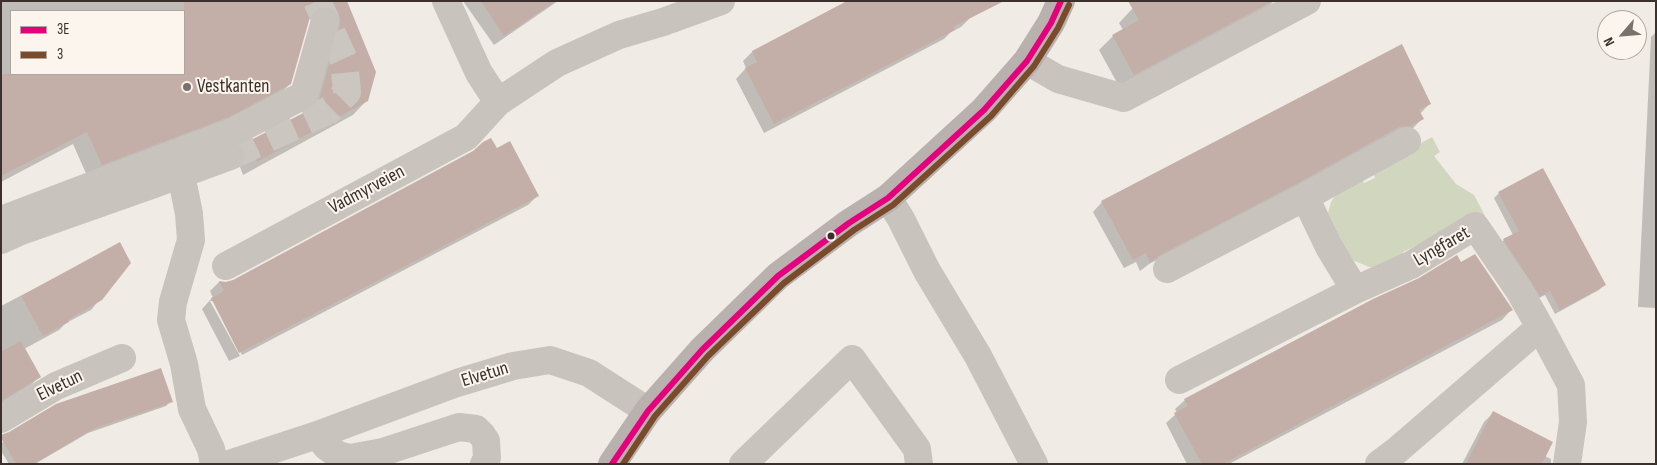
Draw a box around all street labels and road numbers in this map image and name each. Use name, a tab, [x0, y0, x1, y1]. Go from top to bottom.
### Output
street label: Vadmyrveien	[325, 161, 409, 219]
street label: Lyngfaret	[1410, 222, 1474, 272]
street label: Elvetun	[459, 357, 511, 393]
street label: Elvetun	[33, 365, 87, 407]

